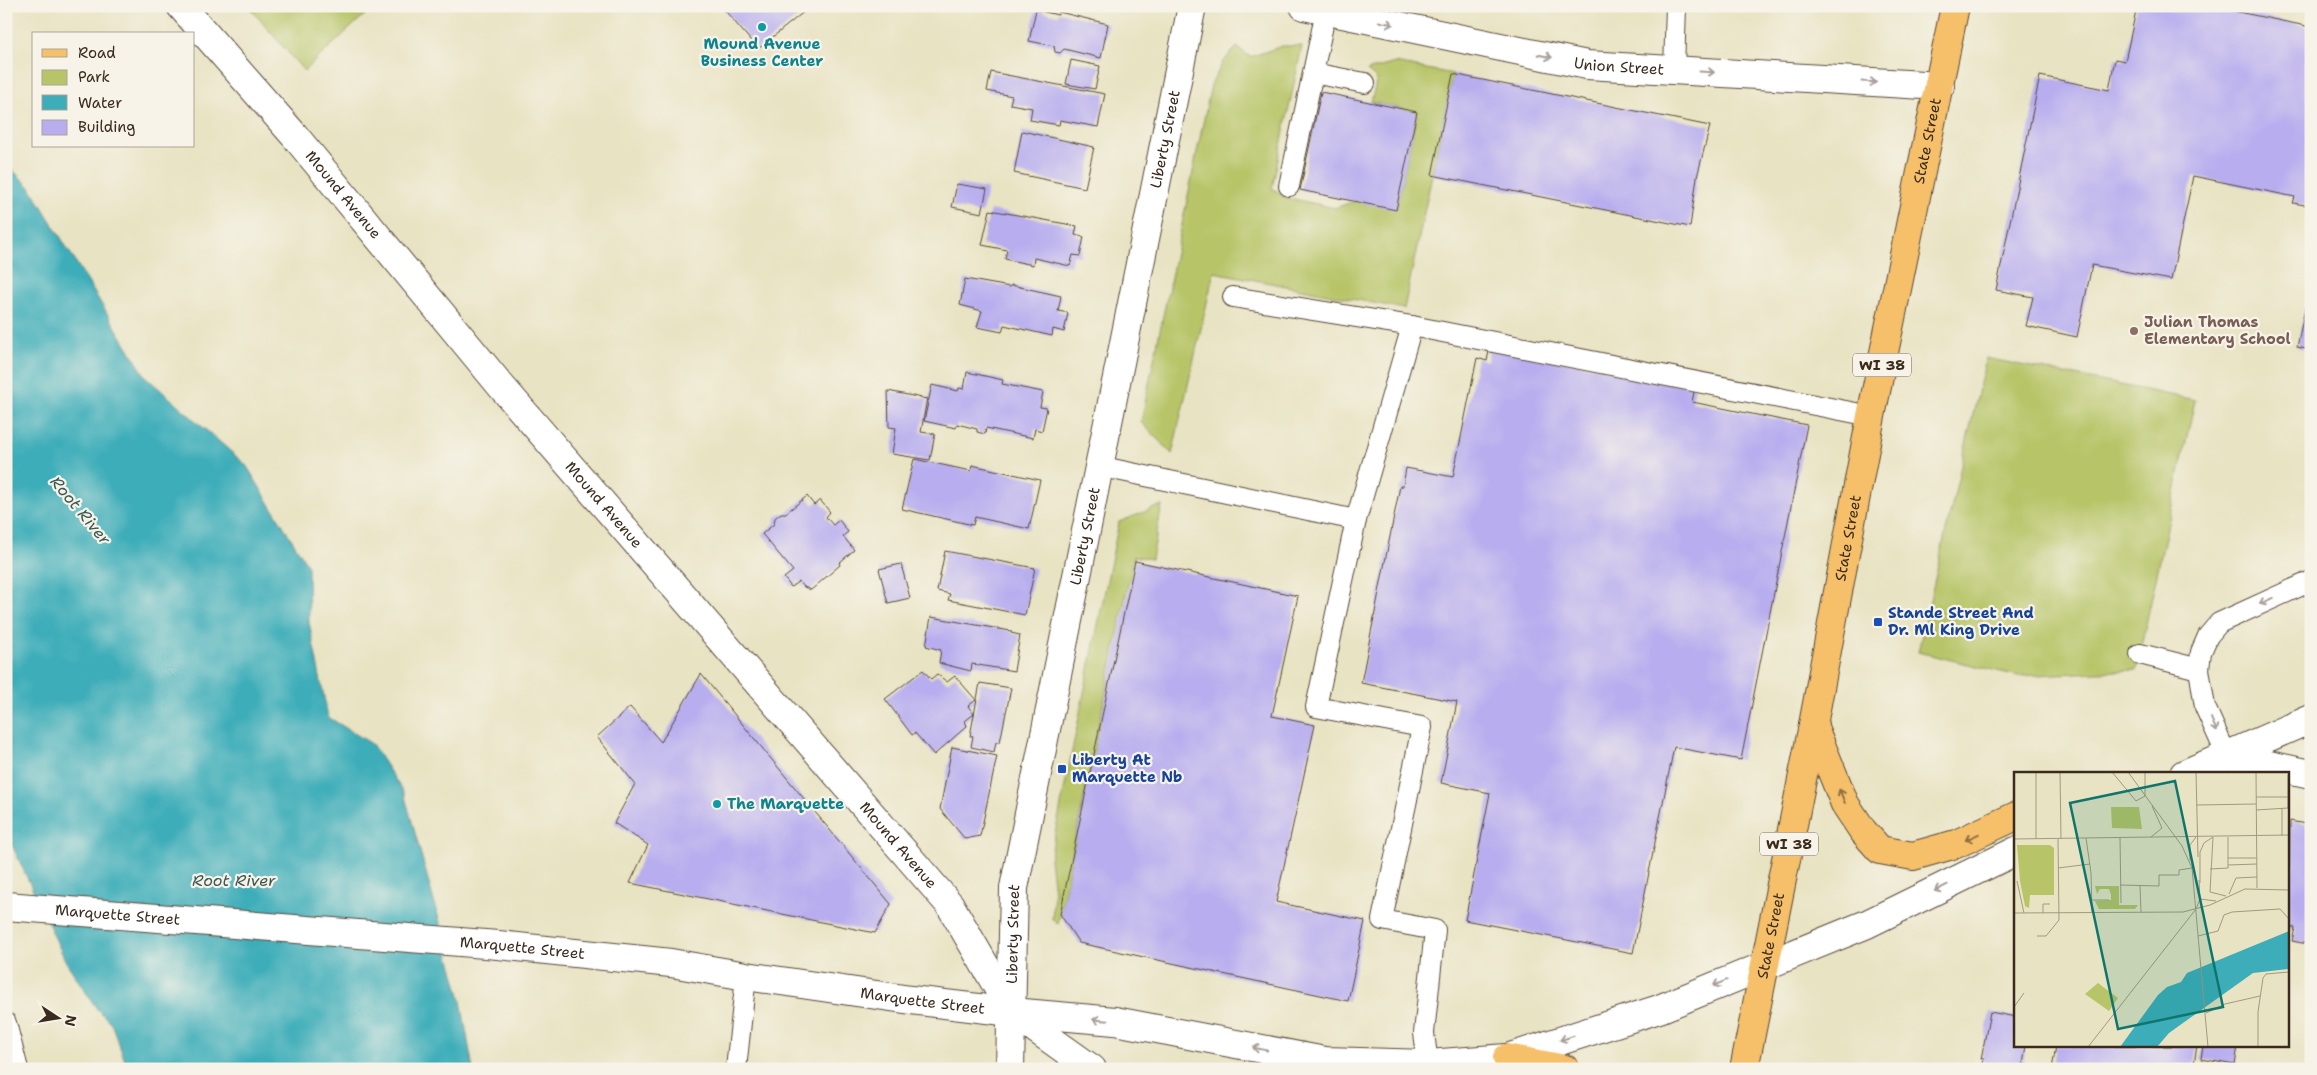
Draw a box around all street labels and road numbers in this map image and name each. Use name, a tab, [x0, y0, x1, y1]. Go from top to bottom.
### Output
street label: Union Street	[1572, 52, 1665, 80]
street label: Liberty Street	[1145, 88, 1185, 190]
street label: State Street	[1909, 96, 1946, 186]
street label: Mound Avenue	[301, 146, 386, 243]
road number: WI 38	[1853, 354, 1911, 376]
street label: Mound Avenue	[561, 457, 647, 553]
street label: Liberty Street	[1065, 485, 1105, 587]
street label: State Street	[1830, 493, 1866, 583]
street label: Mound Avenue	[855, 798, 941, 893]
road number: WI 38	[1760, 832, 1818, 856]
street label: Liberty Street	[1002, 882, 1025, 984]
street label: State Street	[1752, 891, 1789, 980]
street label: Marquette Street	[54, 900, 181, 930]
street label: Marquette Street	[459, 932, 586, 964]
street label: Marquette Street	[859, 983, 986, 1019]

